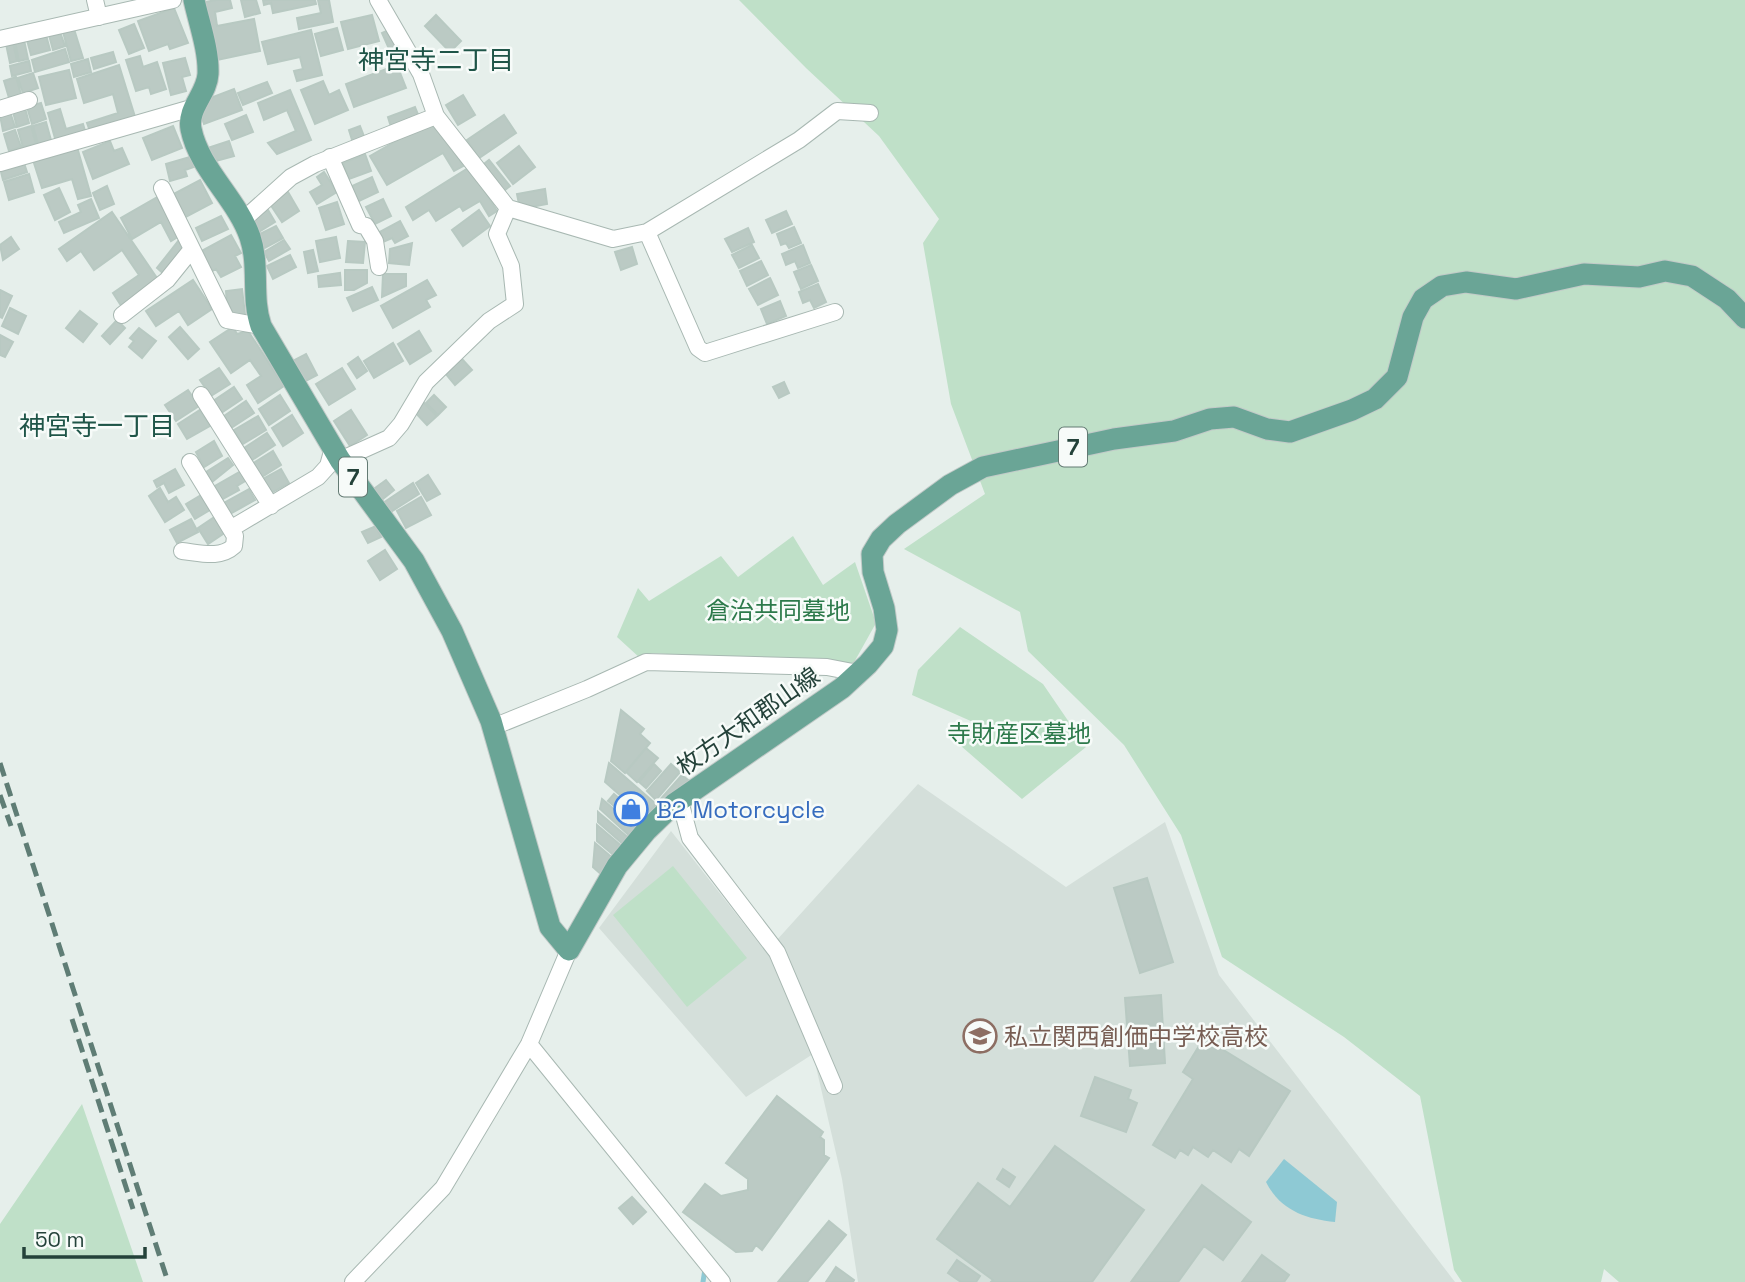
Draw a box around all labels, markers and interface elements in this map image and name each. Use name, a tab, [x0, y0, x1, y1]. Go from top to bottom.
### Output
district label: 神宮寺二丁目	[358, 43, 514, 77]
district label: 神宮寺一丁目	[19, 409, 175, 443]
road number: 7	[1059, 428, 1087, 466]
road number: 7	[339, 457, 367, 496]
park label: 倉治共同墓地	[706, 595, 850, 626]
street label: 枚方大和郡山線	[670, 660, 826, 782]
park label: 寺財産区墓地	[947, 718, 1091, 749]
shop icon: B2 Motorcycle	[612, 790, 650, 828]
place label: B2 Motorcycle	[656, 794, 825, 825]
school or university icon: 私立関西創価中学校高校	[961, 1017, 999, 1055]
place label: 私立関西創価中学校高校	[1004, 1021, 1268, 1052]
scale bar	[24, 1216, 145, 1260]
text: 50 m	[35, 1226, 85, 1253]

